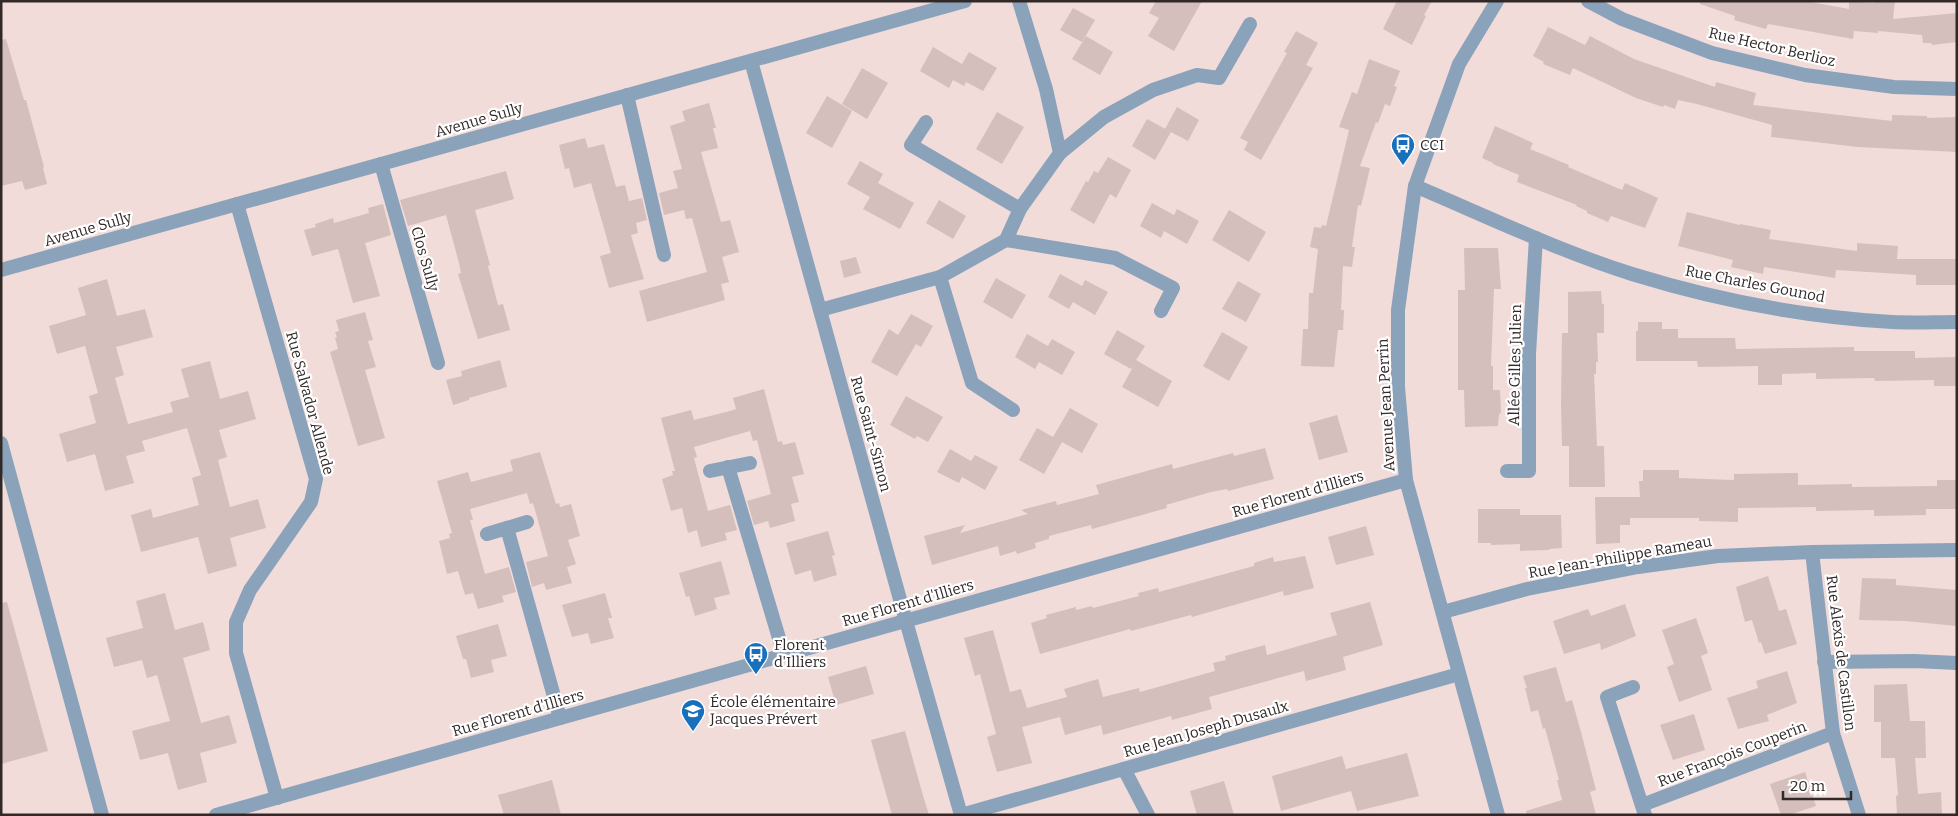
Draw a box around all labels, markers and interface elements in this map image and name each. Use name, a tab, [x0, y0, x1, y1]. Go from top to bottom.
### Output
street label: Rue Hector Berlioz	[1707, 24, 1837, 70]
street label: Avenue Sully	[433, 99, 525, 141]
bus stop icon: CCI	[1390, 132, 1416, 166]
place label: CCI	[1420, 136, 1444, 154]
street label: Avenue Sully	[42, 208, 134, 250]
street label: Clos Sully	[407, 224, 443, 294]
street label: Rue Charles Gounod	[1684, 262, 1826, 306]
street label: Allée Gilles Julien	[1505, 304, 1525, 426]
street label: Rue Salvador Allende	[282, 329, 338, 477]
street label: Avenue Jean Perrin	[1374, 338, 1398, 472]
street label: Rue Saint-Simon	[847, 374, 895, 494]
street label: Rue Florent d'Illiers	[1230, 467, 1366, 521]
street label: Rue Jean-Philippe Rameau	[1527, 532, 1713, 582]
street label: Rue Alexis de Castillon	[1823, 574, 1860, 732]
street label: Rue Florent d'Illiers	[840, 576, 976, 630]
place label: Florent d'Illiers	[774, 636, 826, 671]
bus stop icon: Florent d'Illiers	[743, 641, 769, 675]
street label: Rue Florent d'Illiers	[450, 686, 586, 740]
place label: École élémentaire Jacques Prévert	[709, 693, 836, 728]
street label: Rue Jean Joseph Dusaulx	[1121, 697, 1291, 761]
school or university icon: École élémentaire Jacques Prévert	[680, 698, 706, 732]
street label: Rue François Couperin	[1655, 717, 1809, 791]
scale bar	[1783, 768, 1850, 800]
text: 20 m	[1790, 777, 1826, 795]

